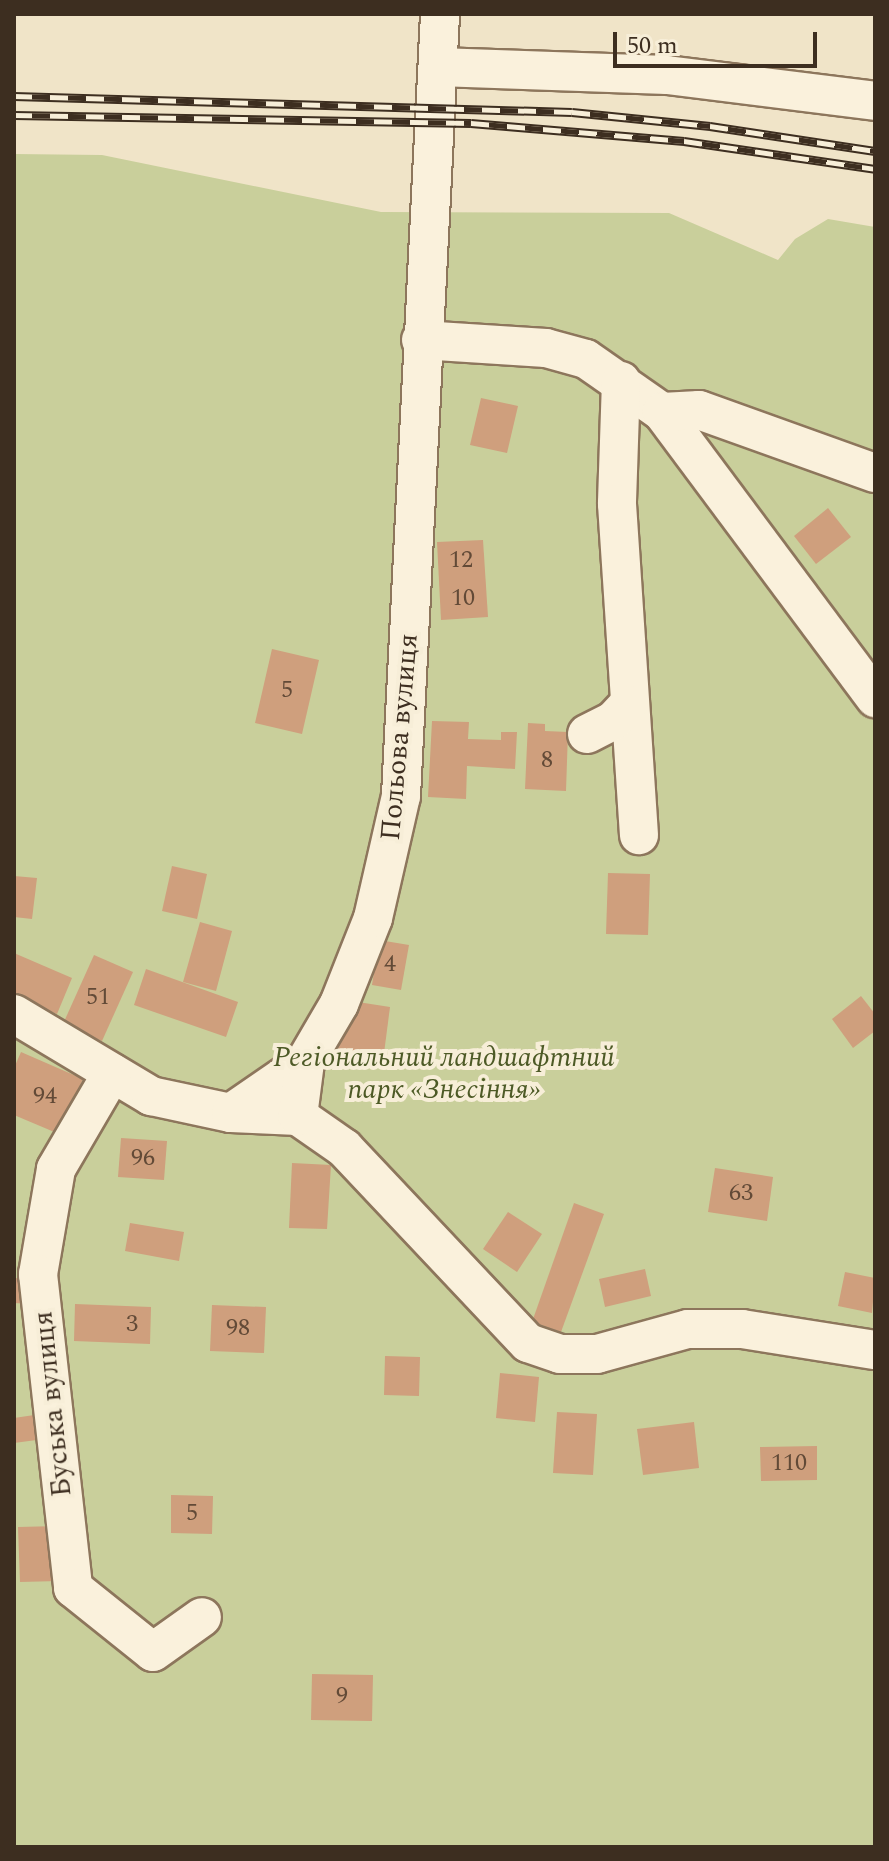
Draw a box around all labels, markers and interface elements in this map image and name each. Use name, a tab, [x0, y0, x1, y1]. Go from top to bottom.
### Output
scale bar	[617, 16, 821, 66]
text: 50 m	[627, 28, 678, 64]
house number: 12	[449, 547, 473, 575]
house number: 10	[451, 585, 475, 613]
street label: Польова вулиця	[374, 632, 426, 842]
house number: 5	[281, 677, 293, 705]
house number: 8	[541, 747, 553, 775]
house number: 4	[384, 951, 396, 979]
house number: 51	[86, 984, 110, 1012]
park label: Регіональний ландшафтний парк «Знесіння»	[273, 1041, 615, 1107]
house number: 94	[33, 1083, 57, 1111]
house number: 96	[131, 1145, 155, 1173]
house number: 63	[729, 1180, 753, 1208]
street label: Буська вулиця	[27, 1310, 79, 1498]
house number: 3	[126, 1311, 138, 1339]
house number: 98	[226, 1315, 250, 1343]
house number: 110	[771, 1450, 807, 1478]
house number: 5	[186, 1500, 198, 1528]
house number: 9	[336, 1683, 348, 1711]

